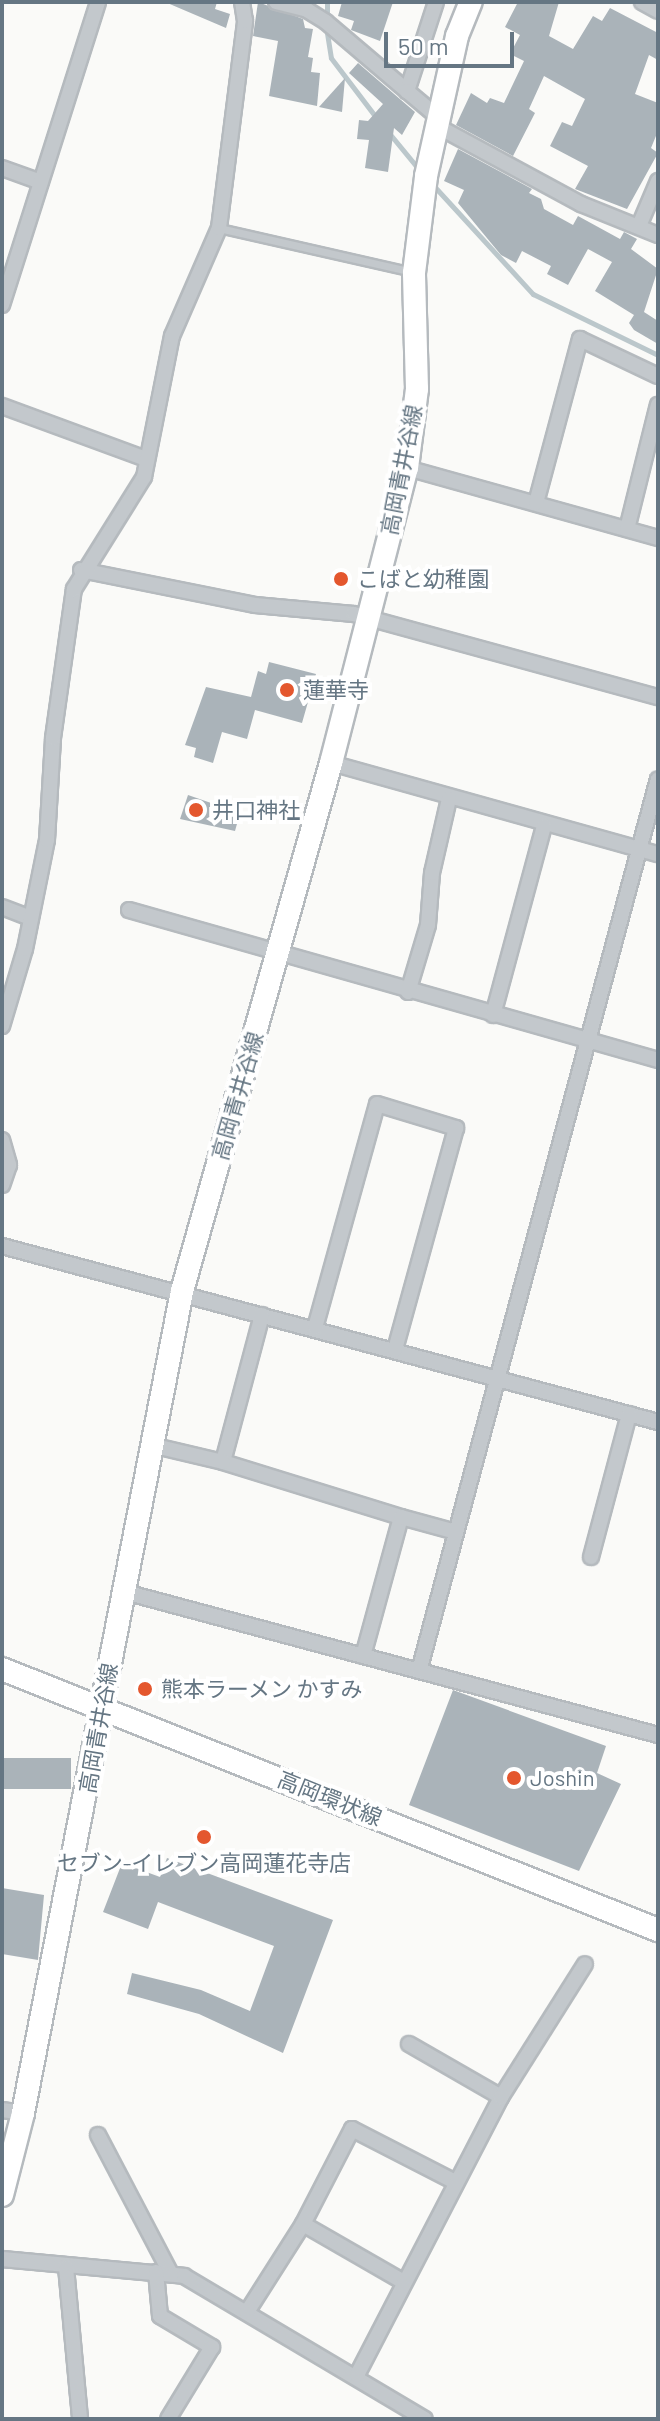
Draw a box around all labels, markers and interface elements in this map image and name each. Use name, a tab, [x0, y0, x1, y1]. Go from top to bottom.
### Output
scale bar	[388, 16, 518, 66]
text: 50 m	[398, 31, 449, 60]
street label: 高岡青井谷線	[375, 403, 427, 537]
place label: こばと幼稚園	[357, 566, 489, 592]
marker: こばと幼稚園	[332, 570, 350, 588]
place label: 蓮華寺	[303, 677, 369, 703]
marker: 蓮華寺	[278, 681, 296, 699]
place label: 井口神社	[212, 797, 300, 823]
marker: 井口神社	[187, 801, 205, 819]
street label: 高岡青井谷線	[206, 1029, 268, 1163]
street label: 高岡青井谷線	[74, 1661, 122, 1795]
place label: 熊本ラーメン かすみ	[161, 1676, 363, 1702]
marker: 熊本ラーメン かすみ	[136, 1680, 154, 1698]
street label: 高岡環状線	[274, 1765, 386, 1831]
place label: Joshin	[530, 1765, 595, 1791]
marker: Joshin	[505, 1769, 523, 1787]
marker: セブン-イレブン高岡蓮花寺店	[195, 1828, 213, 1846]
place label: セブン-イレブン高岡蓮花寺店	[57, 1850, 351, 1876]

